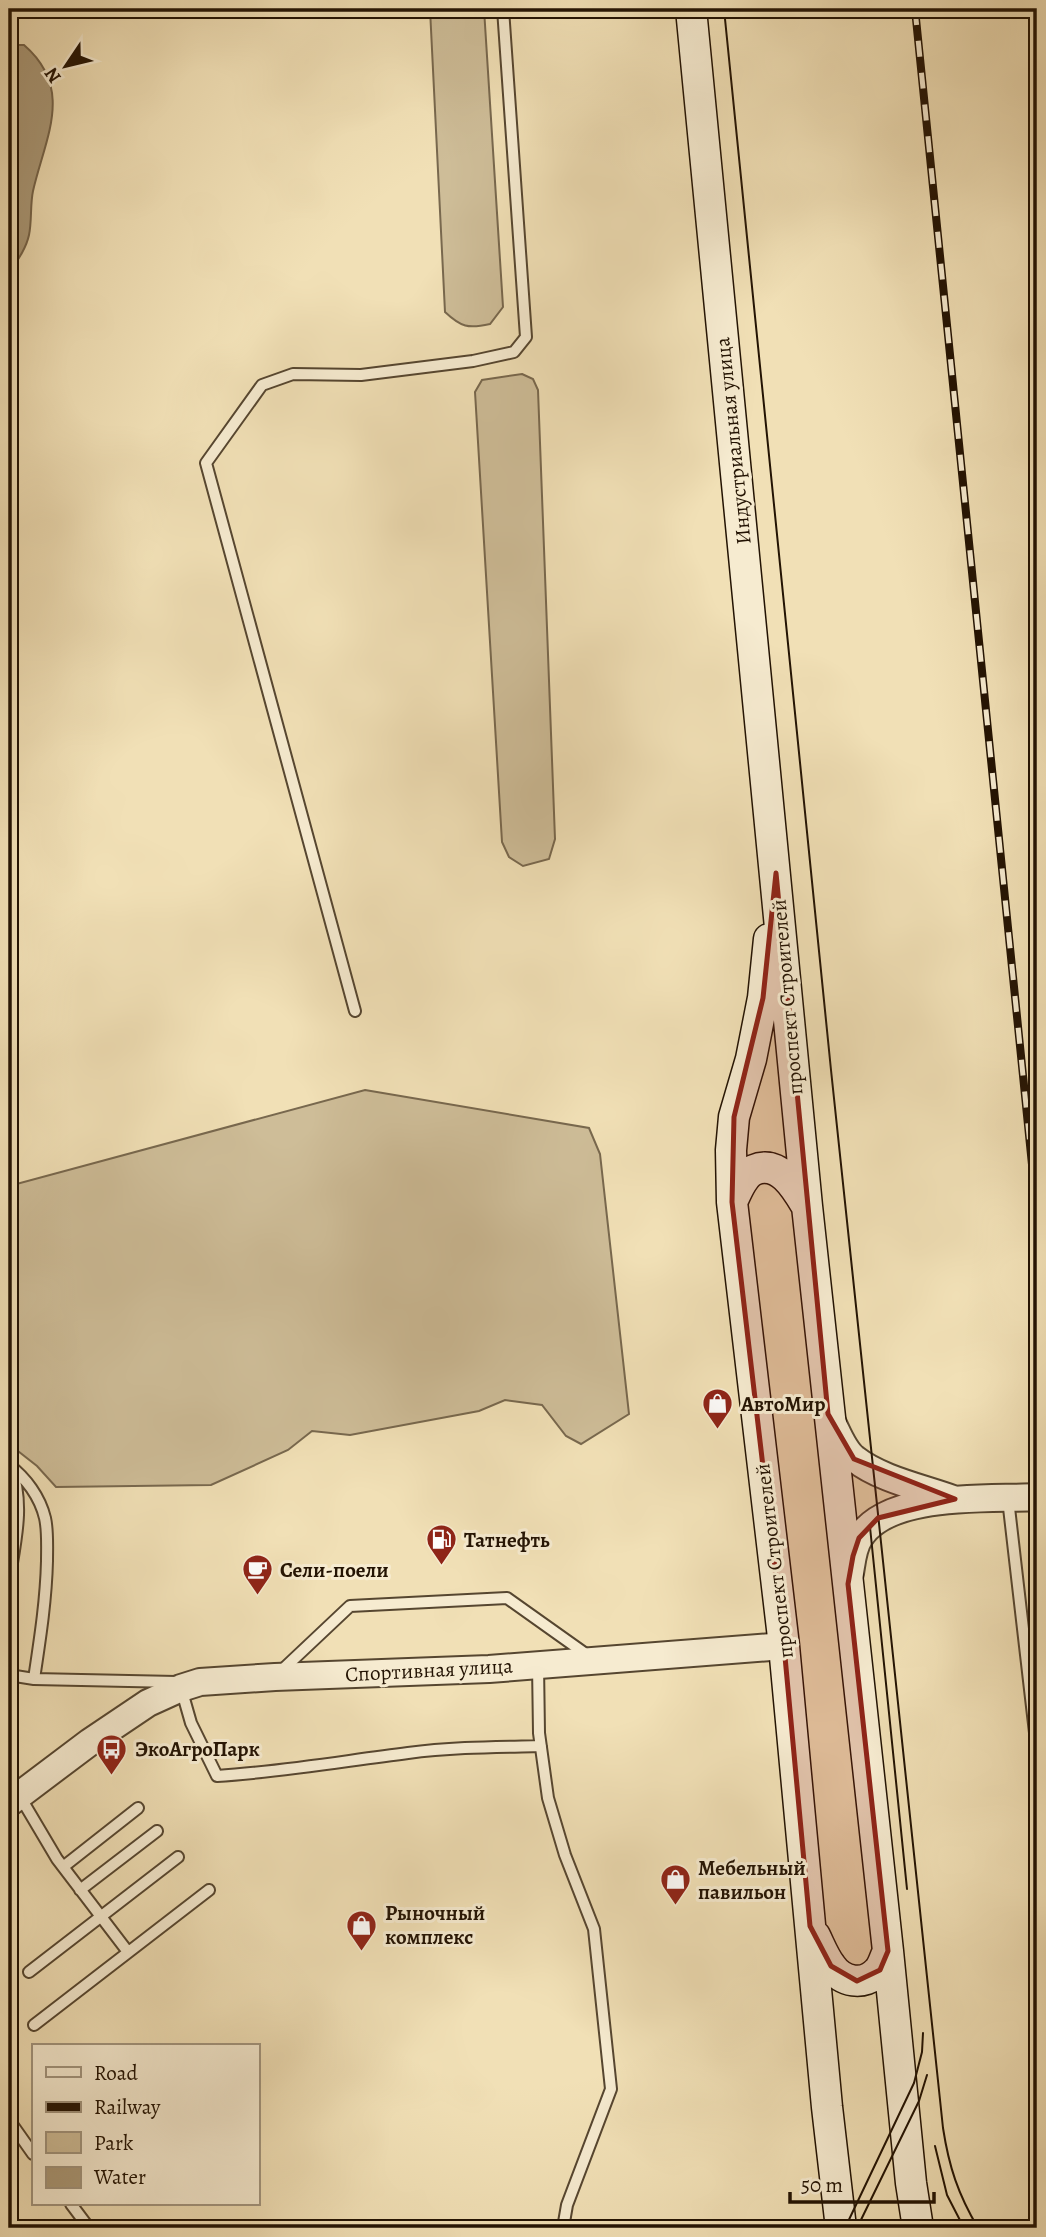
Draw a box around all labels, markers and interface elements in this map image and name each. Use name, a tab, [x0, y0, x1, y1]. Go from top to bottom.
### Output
north arrow	[32, 32, 102, 102]
text: N	[38, 62, 68, 88]
street label: Индустриальная улица	[708, 336, 758, 546]
street label: проспект Строителей	[765, 898, 809, 1096]
shop icon: АвтоМир	[701, 1387, 735, 1431]
place label: АвтоМир	[740, 1390, 825, 1418]
street label: проспект Строителей	[748, 1462, 800, 1660]
fuel station icon: Татнефть	[424, 1523, 458, 1567]
place label: Татнефть	[464, 1526, 550, 1554]
cafe icon: Сели-поели	[240, 1553, 274, 1597]
place label: Сели-поели	[280, 1556, 389, 1584]
street label: Спортивная улица	[345, 1652, 514, 1688]
bus stop icon: ЭкоАгроПарк	[95, 1732, 129, 1776]
place label: ЭкоАгроПарк	[135, 1735, 260, 1763]
place label: Мебельный павильон	[698, 1854, 806, 1906]
shop icon: Мебельный павильон	[658, 1863, 692, 1907]
place label: Рыночный комплекс	[385, 1899, 485, 1951]
shop icon: Рыночный комплекс	[345, 1908, 379, 1952]
legend	[32, 2044, 259, 2206]
text: Road	[94, 2059, 138, 2087]
text: Railway	[94, 2093, 161, 2121]
text: Park	[94, 2129, 134, 2157]
scale bar	[790, 2160, 934, 2204]
text: Water	[93, 2163, 146, 2191]
text: 50 m	[801, 2171, 843, 2199]

